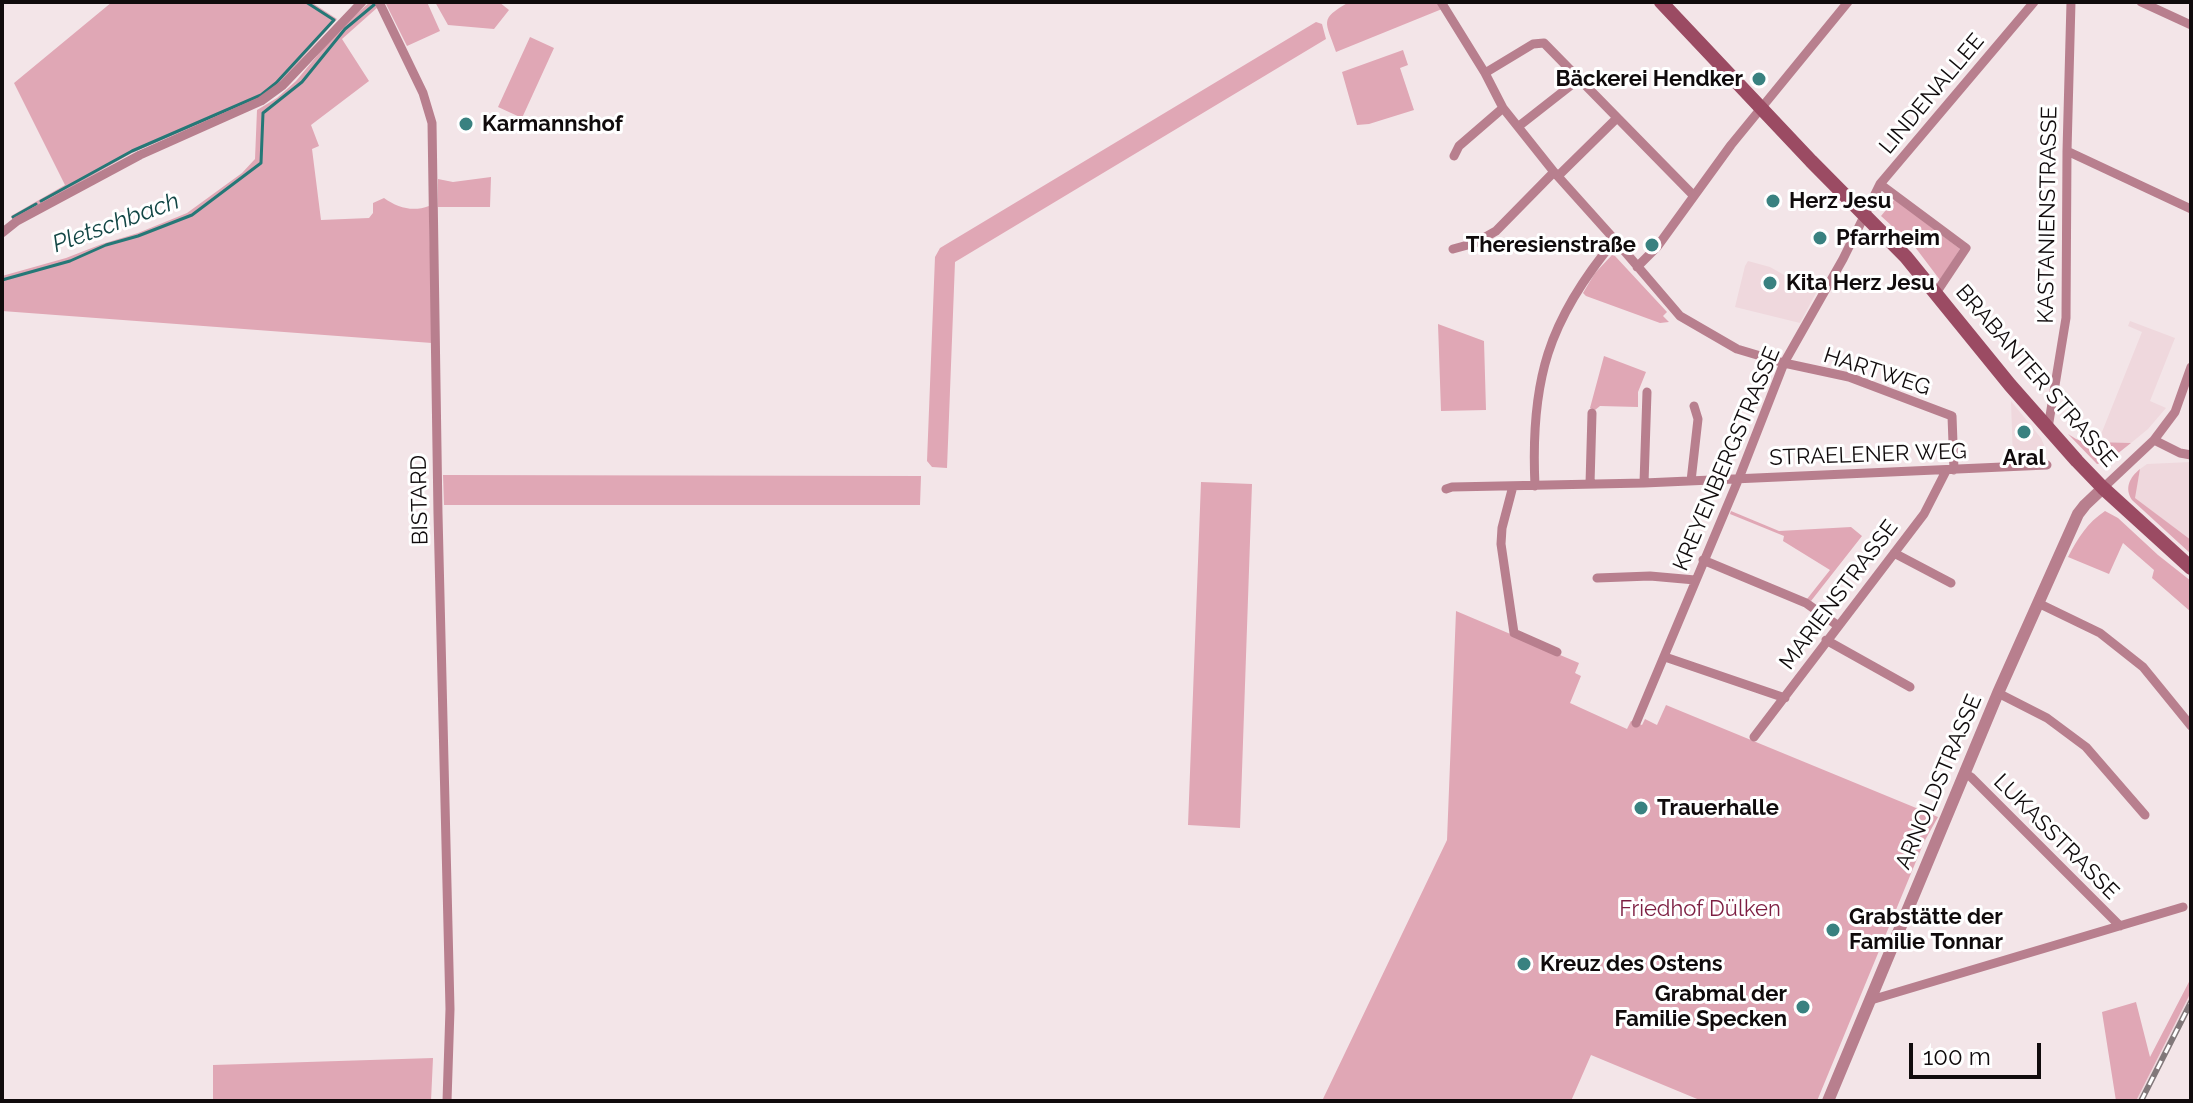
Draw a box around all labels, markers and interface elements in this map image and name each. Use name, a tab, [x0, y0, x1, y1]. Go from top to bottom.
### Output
street label: LINDENALLEE	[1874, 29, 1990, 159]
place label: Bäckerei Hendker	[1555, 66, 1743, 92]
marker: Bäckerei Hendker	[1750, 70, 1768, 88]
street label: KASTANIENSTRASSE	[2033, 106, 2063, 324]
place label: Karmannshof	[482, 111, 623, 137]
marker: Karmannshof	[457, 115, 475, 133]
water label: Pletschbach	[49, 187, 183, 259]
place label: Herz Jesu	[1789, 188, 1891, 214]
marker: Herz Jesu	[1764, 192, 1782, 210]
place label: Pfarrheim	[1836, 225, 1940, 251]
marker: Pfarrheim	[1811, 229, 1829, 247]
place label: Theresienstraße	[1466, 232, 1636, 258]
marker: Theresienstraße	[1643, 236, 1661, 254]
place label: Kita Herz Jesu	[1786, 270, 1935, 296]
marker: Kita Herz Jesu	[1761, 274, 1779, 292]
street label: BRABANTER STRASSE	[1950, 280, 2122, 472]
street label: HARTWEG	[1820, 342, 1934, 402]
street label: KREYENBERGSTRASSE	[1668, 343, 1786, 575]
marker: Aral	[2015, 423, 2033, 441]
street label: STRAELENER WEG	[1769, 438, 1967, 472]
place label: Aral	[2003, 445, 2045, 471]
street label: BISTARD	[406, 455, 434, 545]
street label: MARIENSTRASSE	[1774, 515, 1904, 675]
street label: ARNOLDSTRASSE	[1890, 691, 1988, 873]
street label: LUKASSTRASSE	[1988, 769, 2124, 905]
place label: Trauerhalle	[1657, 795, 1779, 821]
marker: Trauerhalle	[1632, 799, 1650, 817]
park label: Friedhof Dülken	[1619, 896, 1781, 922]
place label: Grabstätte der Familie Tonnar	[1849, 904, 2003, 956]
marker: Grabstätte der Familie Tonnar	[1824, 921, 1842, 939]
place label: Kreuz des Ostens	[1540, 951, 1723, 977]
marker: Kreuz des Ostens	[1515, 955, 1533, 973]
place label: Grabmal der Familie Specken	[1614, 981, 1787, 1032]
marker: Grabmal der Familie Specken	[1794, 998, 1812, 1016]
scale bar	[1913, 1027, 2045, 1077]
text: 100 m	[1923, 1042, 1991, 1071]

